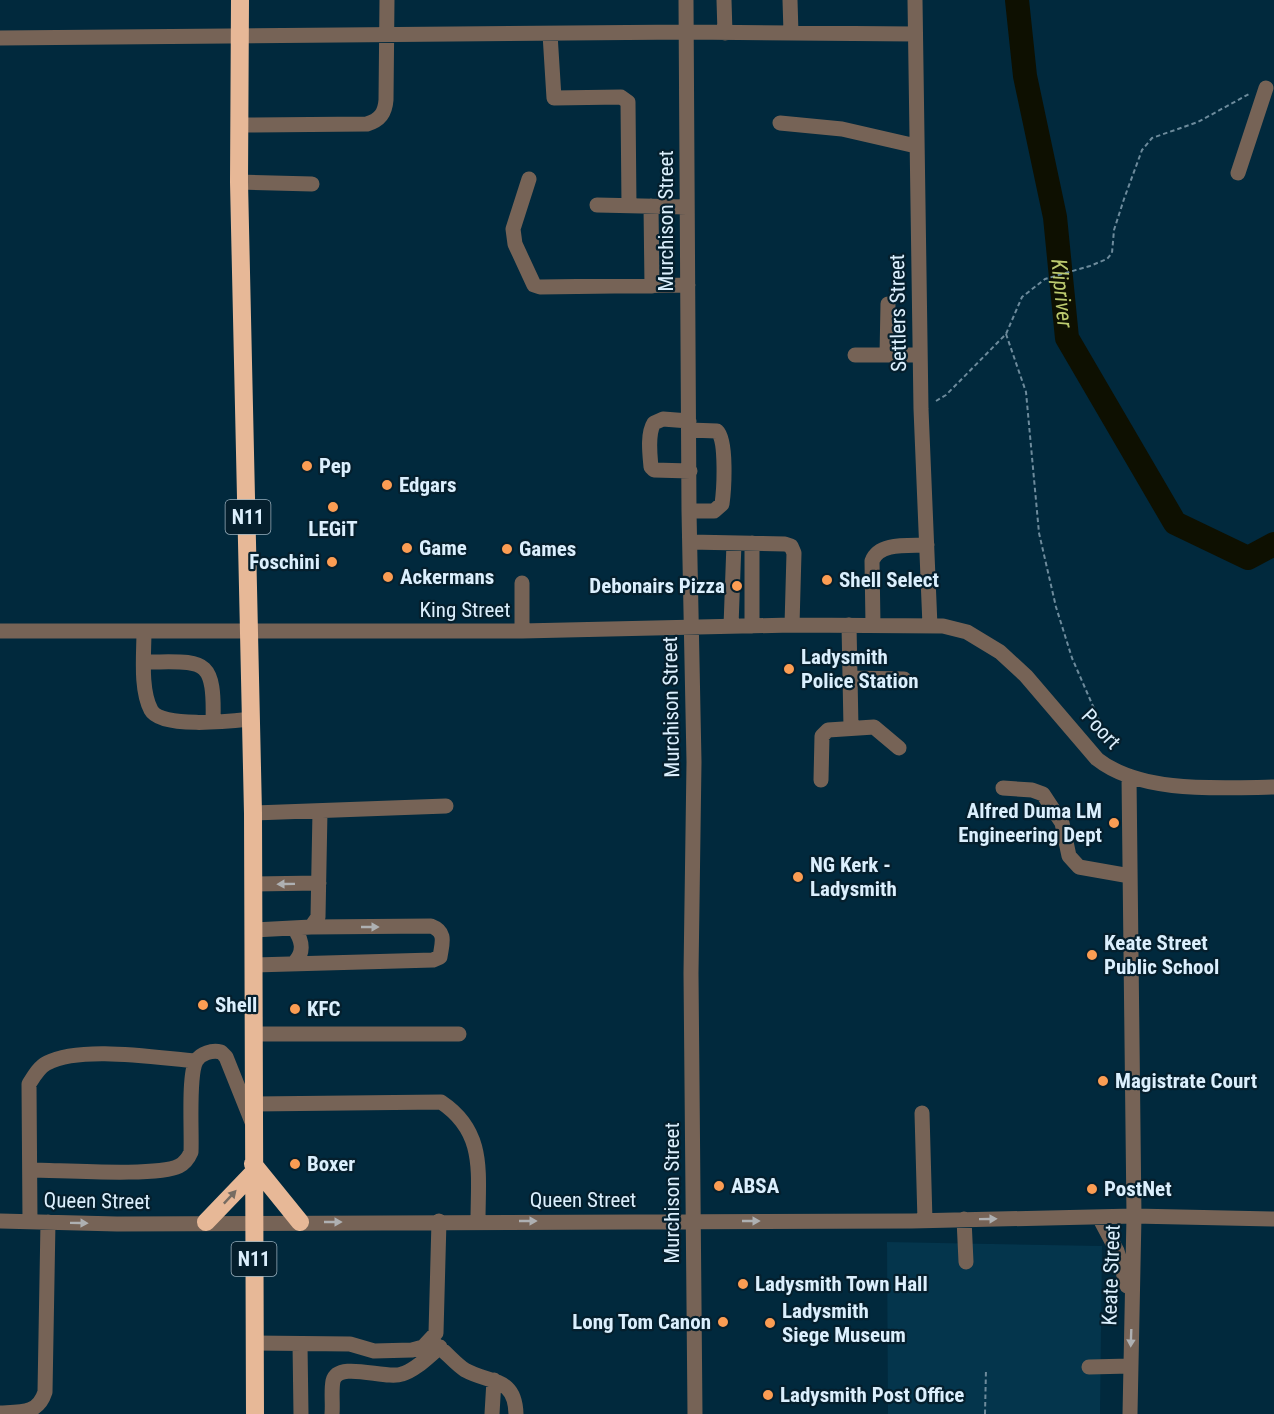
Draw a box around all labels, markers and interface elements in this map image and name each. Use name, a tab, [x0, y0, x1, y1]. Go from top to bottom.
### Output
street label: Murchison Street	[654, 150, 678, 292]
street label: Settlers Street	[885, 254, 911, 372]
water label: Klipriver	[1047, 258, 1078, 329]
place label: Pep	[319, 454, 351, 478]
marker: Pep	[300, 459, 314, 473]
place label: Edgars	[399, 473, 456, 497]
marker: Edgars	[380, 478, 394, 492]
road number: N11	[226, 500, 270, 534]
marker: LEGiT	[326, 500, 340, 514]
place label: LEGiT	[308, 517, 358, 541]
place label: Game	[419, 536, 467, 560]
place label: Games	[519, 537, 576, 561]
marker: Game	[400, 541, 414, 555]
marker: Games	[500, 542, 514, 556]
place label: Foschini	[249, 550, 320, 574]
marker: Foschini	[325, 555, 339, 569]
place label: Ackermans	[400, 565, 494, 589]
place label: Shell Select	[839, 568, 939, 592]
marker: Ackermans	[381, 570, 395, 584]
marker: Shell Select	[820, 573, 834, 587]
place label: Debonairs Pizza	[589, 574, 725, 598]
marker: Debonairs Pizza	[730, 579, 744, 593]
street label: King Street	[420, 598, 510, 622]
street label: Murchison Street	[658, 636, 684, 778]
place label: Ladysmith Police Station	[801, 645, 919, 693]
marker: Ladysmith Police Station	[782, 662, 796, 676]
street label: Poort	[1077, 704, 1125, 754]
place label: Alfred Duma LM Engineering Dept	[958, 799, 1102, 847]
marker: Alfred Duma LM Engineering Dept	[1107, 816, 1121, 830]
place label: NG Kerk - Ladysmith	[810, 853, 897, 901]
marker: NG Kerk - Ladysmith	[791, 870, 805, 884]
one-way arrow	[276, 879, 295, 888]
one-way arrow	[360, 922, 379, 932]
place label: Keate Street Public School	[1104, 931, 1219, 979]
marker: Keate Street Public School	[1085, 948, 1099, 962]
place label: Shell	[215, 993, 257, 1017]
place label: KFC	[307, 997, 341, 1021]
marker: Shell	[196, 998, 210, 1012]
marker: KFC	[288, 1002, 302, 1016]
place label: Magistrate Court	[1115, 1069, 1257, 1093]
marker: Magistrate Court	[1096, 1074, 1110, 1088]
street label: Murchison Street	[660, 1122, 684, 1264]
place label: Boxer	[307, 1152, 355, 1176]
marker: Boxer	[288, 1157, 302, 1171]
place label: ABSA	[731, 1174, 780, 1198]
place label: PostNet	[1104, 1177, 1172, 1201]
marker: ABSA	[712, 1179, 726, 1193]
marker: PostNet	[1085, 1182, 1099, 1196]
street label: Queen Street	[43, 1188, 151, 1214]
street label: Queen Street	[530, 1188, 636, 1212]
one-way arrow	[223, 1190, 237, 1205]
one-way arrow	[979, 1214, 998, 1224]
one-way arrow	[519, 1216, 538, 1226]
one-way arrow	[742, 1216, 761, 1226]
one-way arrow	[324, 1217, 343, 1227]
one-way arrow	[70, 1218, 89, 1227]
street label: Keate Street	[1097, 1224, 1125, 1326]
road number: N11	[232, 1242, 276, 1276]
place label: Ladysmith Town Hall	[755, 1272, 928, 1296]
marker: Ladysmith Town Hall	[736, 1277, 750, 1291]
place label: Ladysmith Siege Museum	[782, 1299, 906, 1347]
place label: Long Tom Canon	[572, 1310, 711, 1334]
marker: Long Tom Canon	[716, 1315, 730, 1329]
marker: Ladysmith Siege Museum	[763, 1316, 777, 1330]
one-way arrow	[1126, 1328, 1135, 1347]
place label: Ladysmith Post Office	[780, 1383, 964, 1407]
marker: Ladysmith Post Office	[761, 1388, 775, 1402]

